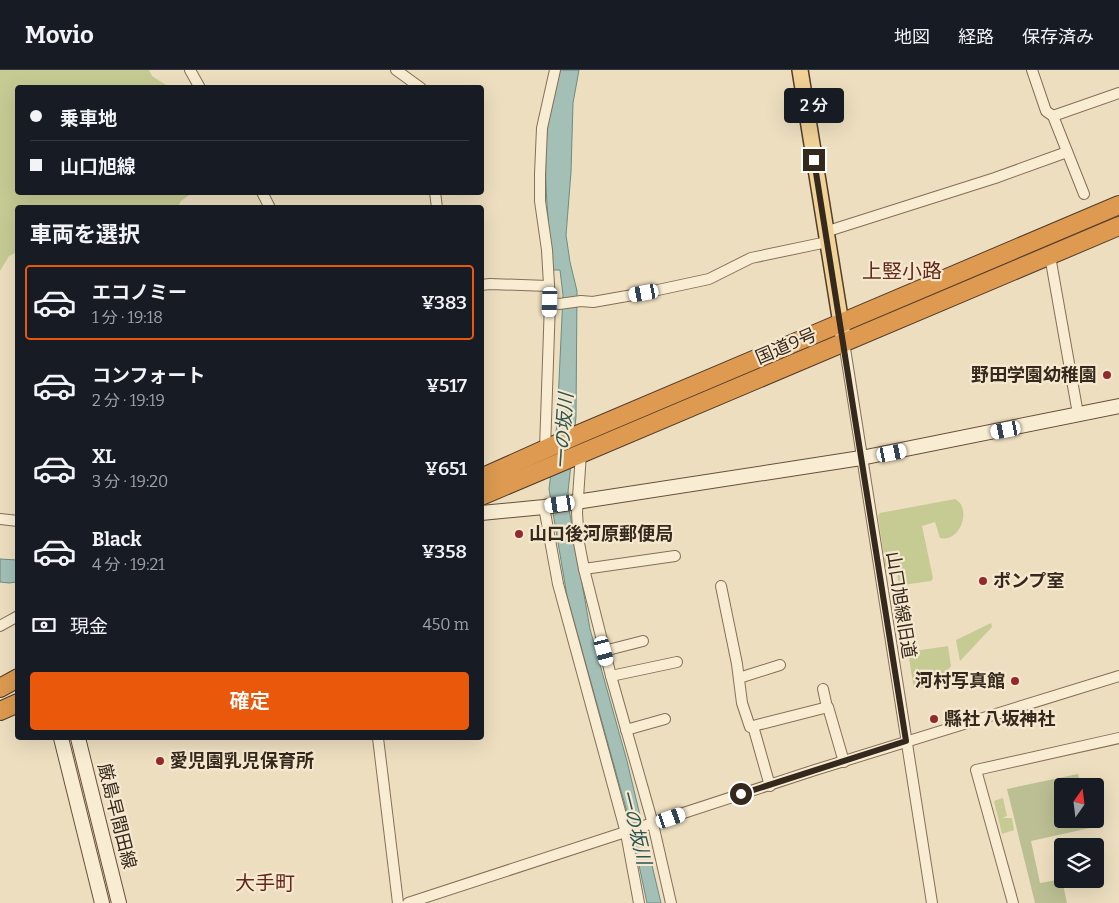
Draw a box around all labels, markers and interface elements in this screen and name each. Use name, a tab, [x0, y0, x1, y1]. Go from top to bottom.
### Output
text: Movio	[25, 21, 94, 49]
text: 地図	[894, 26, 930, 48]
text: 経路	[958, 26, 994, 48]
text: 保存済み	[1022, 26, 1094, 48]
callout: 2 分	[784, 88, 844, 122]
text: 2 分	[800, 96, 828, 115]
text: 乗車地	[60, 107, 117, 130]
route end	[803, 149, 825, 171]
text: 山口旭線	[60, 155, 136, 178]
text: 車両を選択	[30, 221, 140, 248]
district label: 上竪小路	[862, 259, 942, 283]
icon: car	[32, 280, 77, 325]
text: エコノミー	[92, 281, 187, 304]
car	[627, 283, 660, 303]
car	[541, 287, 558, 317]
text: ¥383	[421, 291, 467, 314]
text: 1 分 · 19:18	[92, 308, 163, 327]
street label: 国道9号	[752, 323, 820, 369]
icon: car	[32, 363, 77, 408]
text: コンフォート	[92, 364, 205, 387]
place label: 野田学園幼稚園	[971, 364, 1097, 386]
marker: 野田学園幼稚園	[1101, 369, 1113, 381]
text: ¥517	[426, 374, 467, 397]
water label: 一の坂川	[549, 390, 578, 470]
text: 2 分 · 19:19	[92, 391, 165, 410]
car	[989, 420, 1022, 440]
car	[875, 443, 908, 463]
text: XL	[92, 445, 116, 468]
icon: car	[32, 446, 77, 491]
text: ¥651	[425, 457, 467, 480]
text: 3 分 · 19:20	[92, 472, 168, 491]
car	[544, 494, 575, 514]
place label: 山口後河原郵便局	[529, 523, 673, 545]
text: Black	[92, 528, 142, 551]
marker: 山口後河原郵便局	[513, 528, 525, 540]
icon: car	[32, 529, 77, 574]
text: ¥358	[421, 540, 467, 563]
street label: 山口旭線旧道	[882, 550, 920, 660]
text: 4 分 · 19:21	[92, 555, 165, 574]
place label: ポンプ室	[993, 570, 1064, 592]
marker: ポンプ室	[977, 575, 989, 587]
icon: cash	[30, 611, 58, 639]
text: 現金	[70, 615, 108, 638]
text: 450 m	[422, 615, 469, 634]
car	[592, 635, 615, 667]
place label: 河村写真館	[915, 670, 1005, 692]
button: 確定	[30, 672, 469, 730]
marker: 河村写真館	[1009, 675, 1021, 687]
place label: 縣社 八坂神社	[944, 708, 1055, 730]
marker: 縣社 八坂神社	[928, 713, 940, 725]
place label: 愛児園乳児保育所	[170, 750, 314, 772]
marker: 愛児園乳児保育所	[154, 755, 166, 767]
street label: 厳島早間田線	[93, 761, 141, 871]
north arrow	[1054, 778, 1104, 828]
map controls	[1054, 778, 1104, 888]
route start	[730, 783, 752, 805]
water label: 一の坂川	[615, 787, 656, 869]
car	[654, 806, 687, 830]
button: layers	[1054, 838, 1104, 888]
district label: 大手町	[235, 871, 295, 895]

